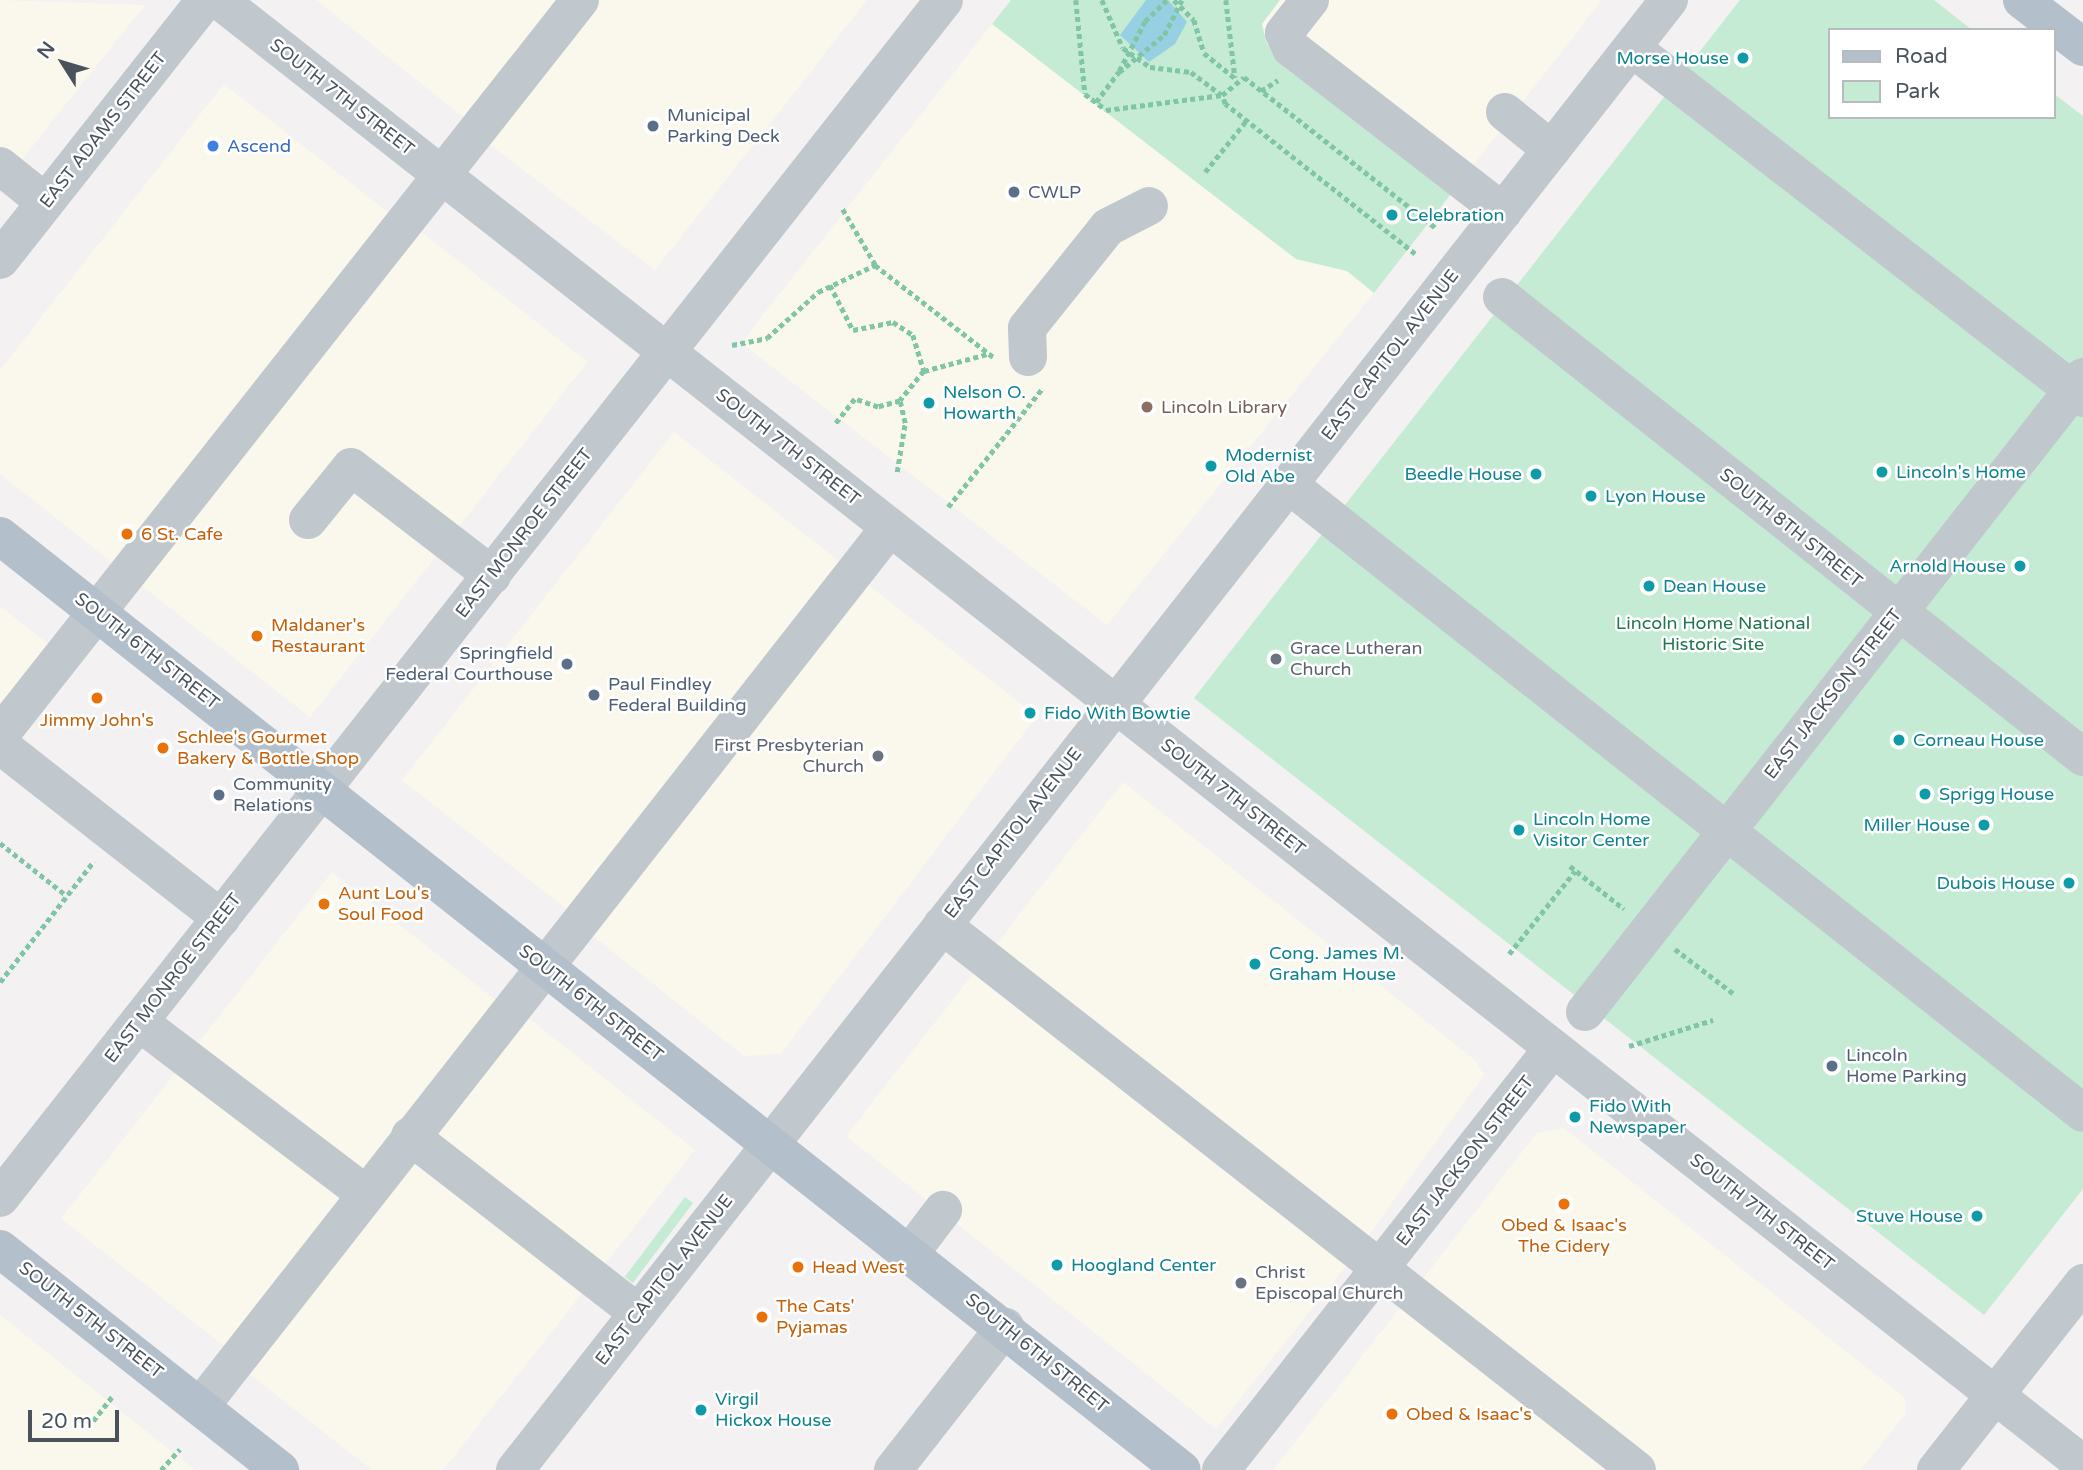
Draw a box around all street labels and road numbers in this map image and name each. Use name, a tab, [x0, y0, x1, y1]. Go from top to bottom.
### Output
street label: SOUTH 7TH STREET	[266, 34, 418, 160]
street label: EAST ADAMS STREET	[35, 48, 171, 212]
street label: EAST CAPITOL AVENUE	[1317, 265, 1463, 445]
street label: SOUTH 7TH STREET	[712, 384, 864, 510]
street label: EAST MONROE STREET	[451, 444, 597, 622]
street label: SOUTH 8TH STREET	[1715, 464, 1867, 592]
street label: SOUTH 6TH STREET	[71, 588, 223, 714]
street label: EAST JACKSON STREET	[1760, 605, 1906, 783]
street label: SOUTH 7TH STREET	[1157, 734, 1309, 860]
street label: EAST CAPITOL AVENUE	[940, 743, 1086, 923]
street label: EAST MONROE STREET	[100, 889, 246, 1067]
street label: SOUTH 6TH STREET	[515, 940, 667, 1066]
street label: EAST JACKSON STREET	[1392, 1072, 1538, 1250]
street label: SOUTH 7TH STREET	[1686, 1149, 1838, 1275]
street label: EAST CAPITOL AVENUE	[591, 1190, 737, 1370]
street label: SOUTH 5TH STREET	[15, 1257, 167, 1383]
street label: SOUTH 6TH STREET	[961, 1289, 1113, 1417]

